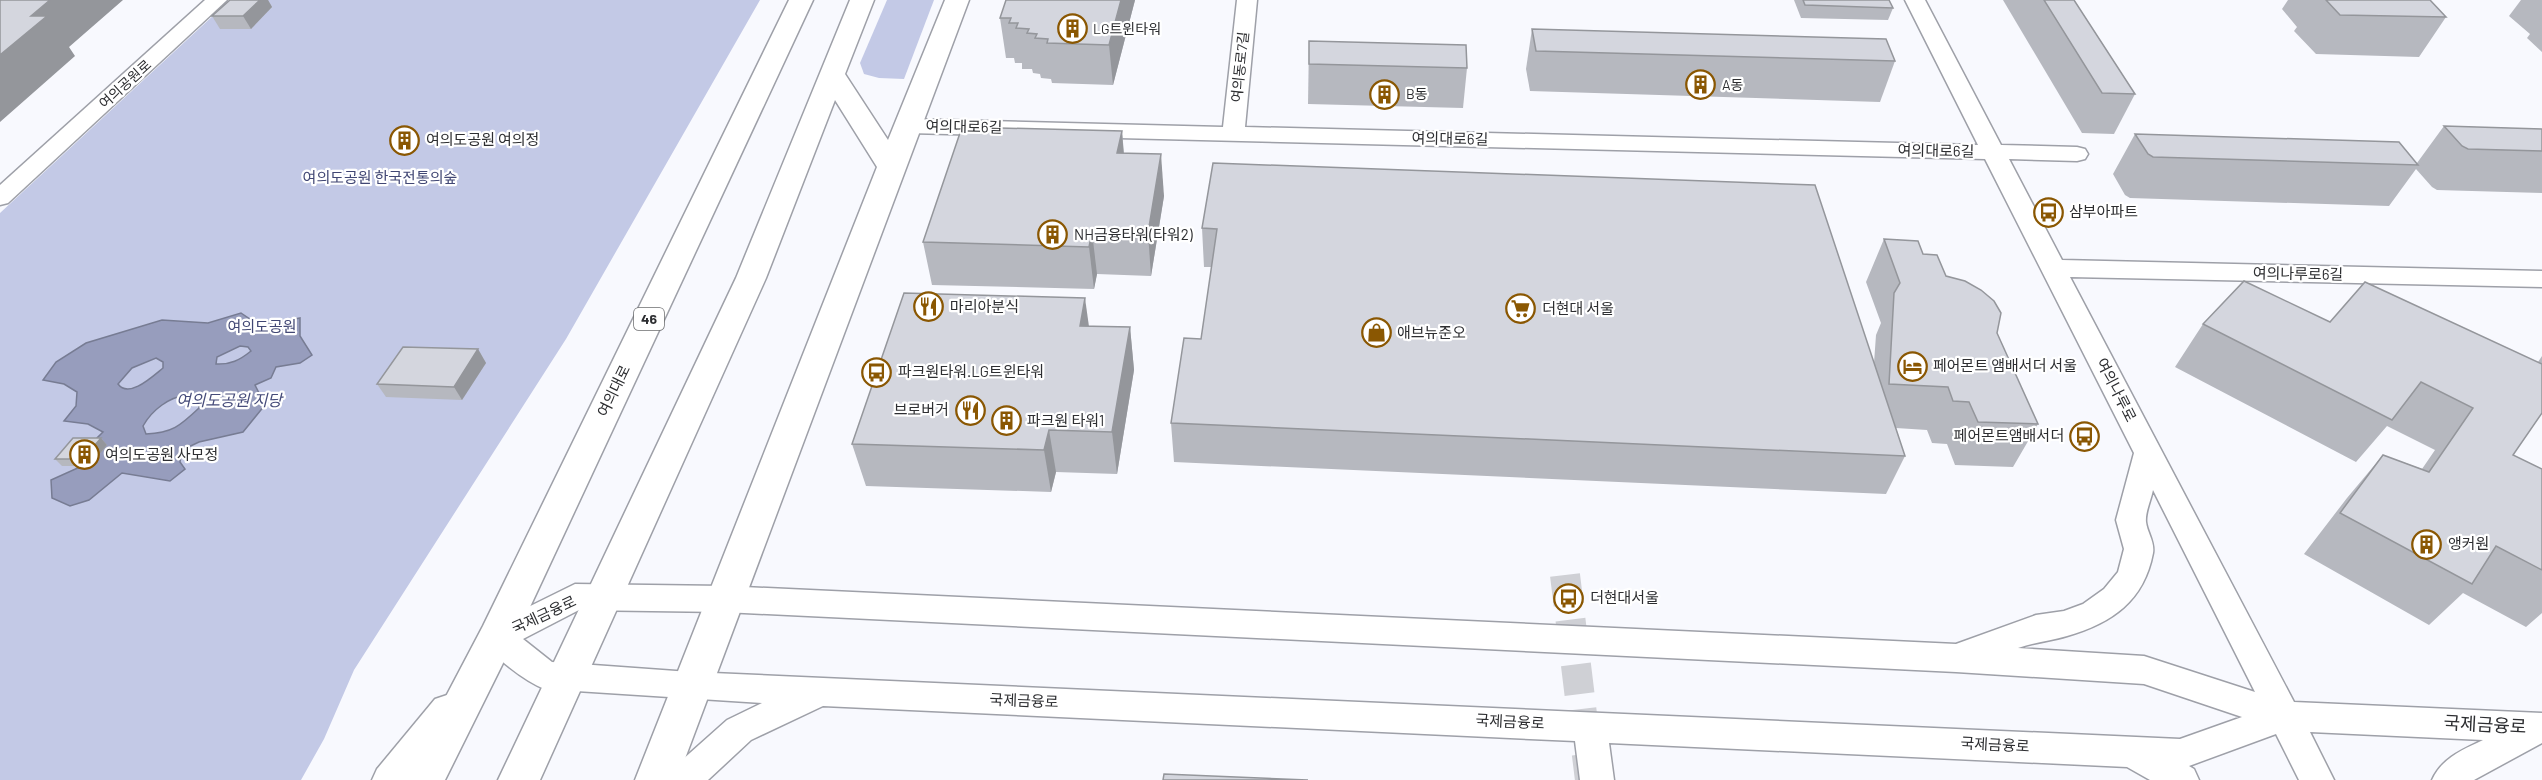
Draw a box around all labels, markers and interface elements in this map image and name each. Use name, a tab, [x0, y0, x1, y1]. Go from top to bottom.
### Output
building icon: LG트윈타워	[1056, 13, 1088, 45]
place label: LG트윈타워	[1093, 20, 1161, 37]
street label: 여의동로7길	[1227, 31, 1252, 103]
street label: 여의공원로	[95, 56, 154, 111]
building icon: A동	[1685, 69, 1717, 101]
place label: A동	[1722, 76, 1743, 93]
building icon: B동	[1369, 78, 1401, 110]
place label: B동	[1406, 85, 1428, 102]
street label: 여의대로6길	[925, 116, 1003, 136]
building icon: 여의도공원 여의정	[389, 124, 421, 156]
street label: 여의대로6길	[1411, 128, 1489, 148]
place label: 여의도공원 여의정	[426, 130, 539, 148]
street label: 여의대로6길	[1897, 140, 1975, 160]
park label: 여의도공원 한국전통의숲	[303, 168, 457, 186]
bus stop icon: 삼부아파트	[2032, 196, 2064, 228]
place label: 삼부아파트	[2069, 202, 2138, 220]
building icon: NH금융타워(타워2)	[1037, 219, 1069, 251]
place label: NH금융타워(타워2)	[1074, 225, 1193, 243]
street label: 여의나루로6길	[2253, 263, 2343, 283]
restaurant icon: 마리아분식	[913, 291, 945, 323]
supermarket icon: 더현대 서울	[1505, 293, 1537, 325]
place label: 마리아분식	[950, 297, 1019, 315]
place label: 더현대 서울	[1542, 299, 1614, 317]
road number: 46	[634, 308, 664, 330]
park label: 여의도공원	[227, 317, 297, 335]
shop icon: 애브뉴준오	[1360, 317, 1392, 349]
place label: 애브뉴준오	[1397, 323, 1466, 341]
hotel icon: 페어몬트 앰배서더 서울	[1896, 350, 1928, 382]
street label: 여의나루로	[2093, 355, 2141, 424]
bus stop icon: 파크원타워.LG트윈타워	[861, 356, 893, 388]
place label: 페어몬트 앰배서더 서울	[1933, 356, 2077, 374]
street label: 여의대로	[593, 362, 633, 419]
place label: 파크원타워.LG트윈타워	[898, 362, 1044, 380]
water label: 여의도공원 지당	[176, 390, 284, 409]
restaurant icon: 브로버거	[954, 394, 986, 426]
place label: 브로버거	[894, 400, 949, 418]
building icon: 파크원 타워1	[990, 405, 1022, 437]
place label: 파크원 타워1	[1027, 411, 1104, 429]
bus stop icon: 페어몬트앰배서더	[2069, 420, 2101, 452]
place label: 페어몬트앰배서더	[1954, 426, 2064, 444]
building icon: 여의도공원 사모정	[68, 439, 100, 471]
place label: 여의도공원 사모정	[105, 445, 218, 463]
building icon: 앵커원	[2411, 528, 2443, 560]
place label: 앵커원	[2448, 534, 2489, 552]
bus stop icon: 더현대서울	[1553, 582, 1585, 614]
place label: 더현대서울	[1590, 588, 1659, 606]
street label: 국제금융로	[508, 591, 579, 637]
street label: 국제금융로	[989, 690, 1059, 710]
street label: 국제금융로	[1475, 710, 1545, 732]
street label: 국제금융로	[2443, 711, 2527, 737]
street label: 국제금융로	[1960, 733, 2030, 755]

